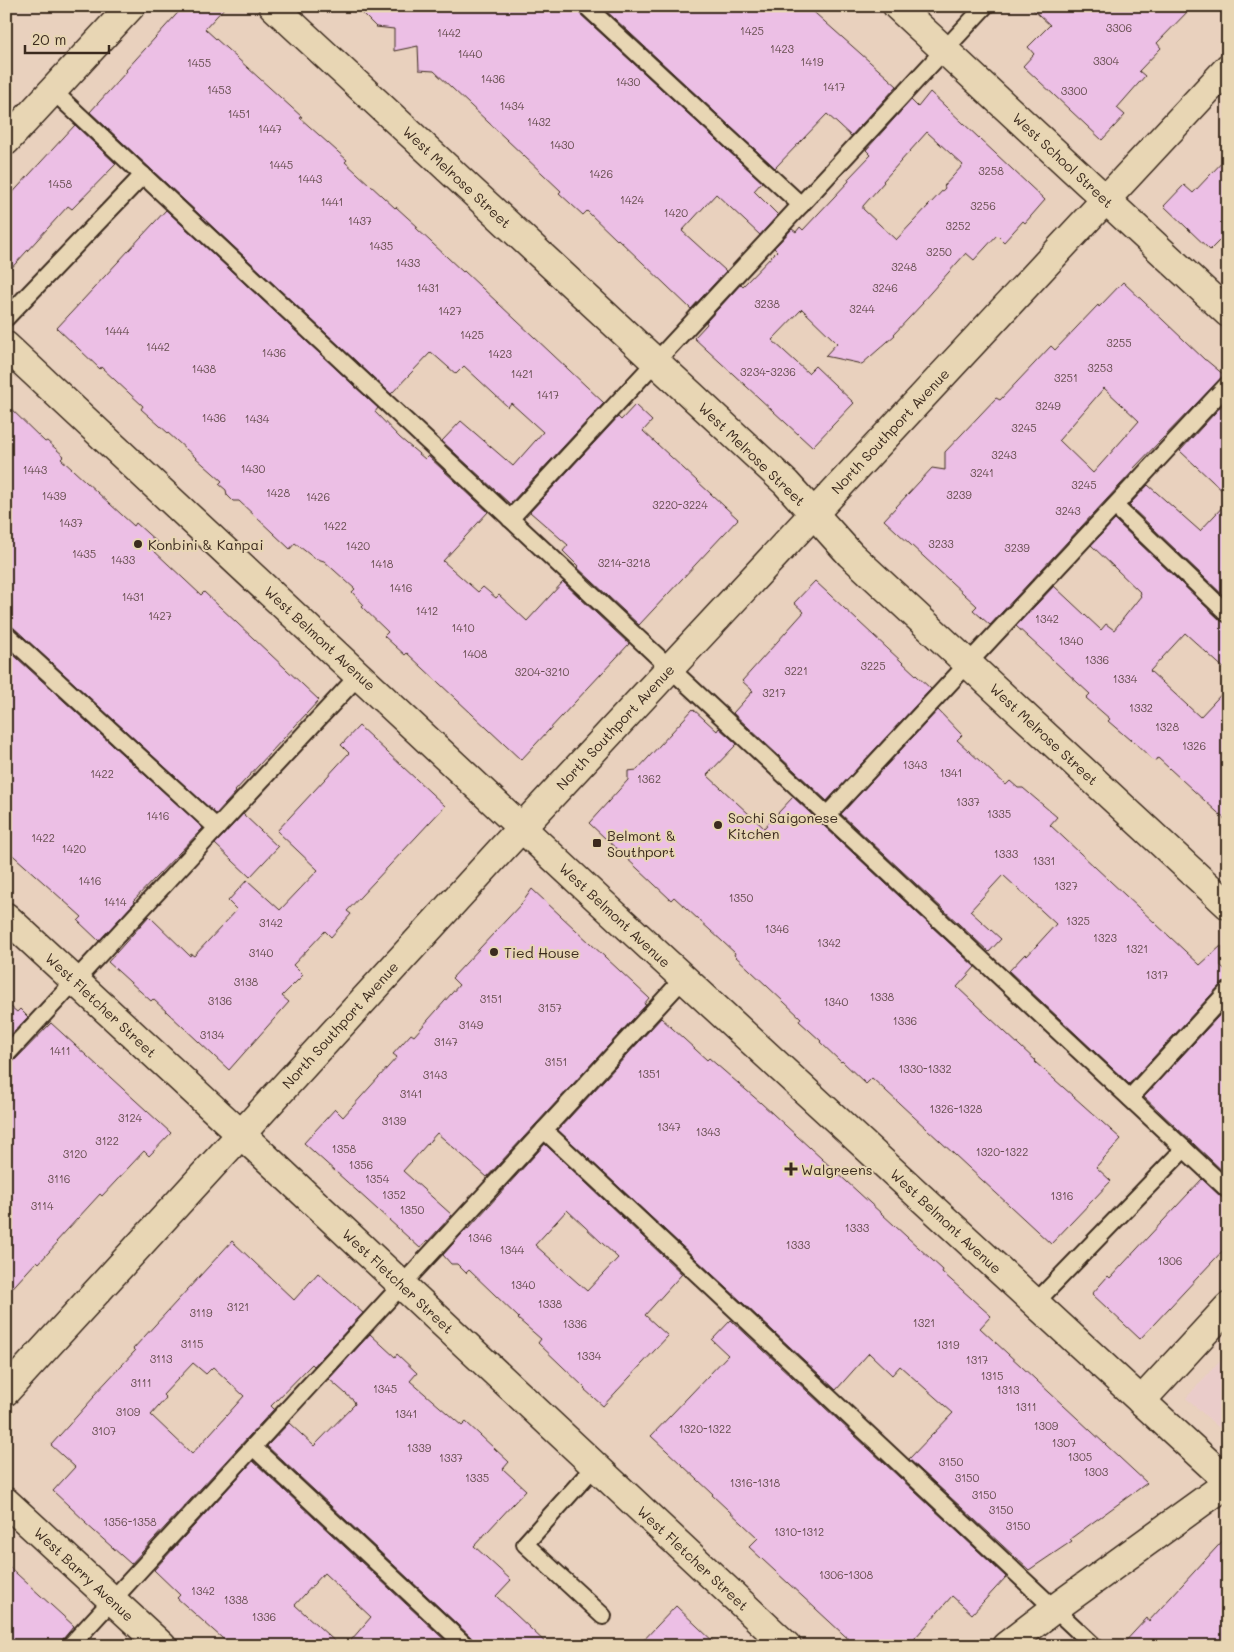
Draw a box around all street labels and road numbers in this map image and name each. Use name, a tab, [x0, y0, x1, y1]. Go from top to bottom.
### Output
street label: West School Street	[1008, 108, 1118, 212]
street label: West Melrose Street	[399, 122, 515, 232]
street label: North Southport Avenue	[827, 364, 953, 498]
street label: West Melrose Street	[694, 398, 810, 510]
street label: West Belmont Avenue	[260, 581, 380, 695]
street label: North Southport Avenue	[552, 660, 678, 794]
street label: West Melrose Street	[986, 679, 1102, 789]
street label: West Belmont Avenue	[555, 858, 675, 972]
street label: West Fletcher Street	[41, 948, 161, 1062]
street label: North Southport Avenue	[278, 957, 402, 1093]
street label: West Belmont Avenue	[886, 1164, 1006, 1278]
street label: West Fletcher Street	[338, 1224, 458, 1338]
street label: West Fletcher Street	[633, 1501, 753, 1615]
street label: West Barry Avenue	[30, 1523, 138, 1625]

